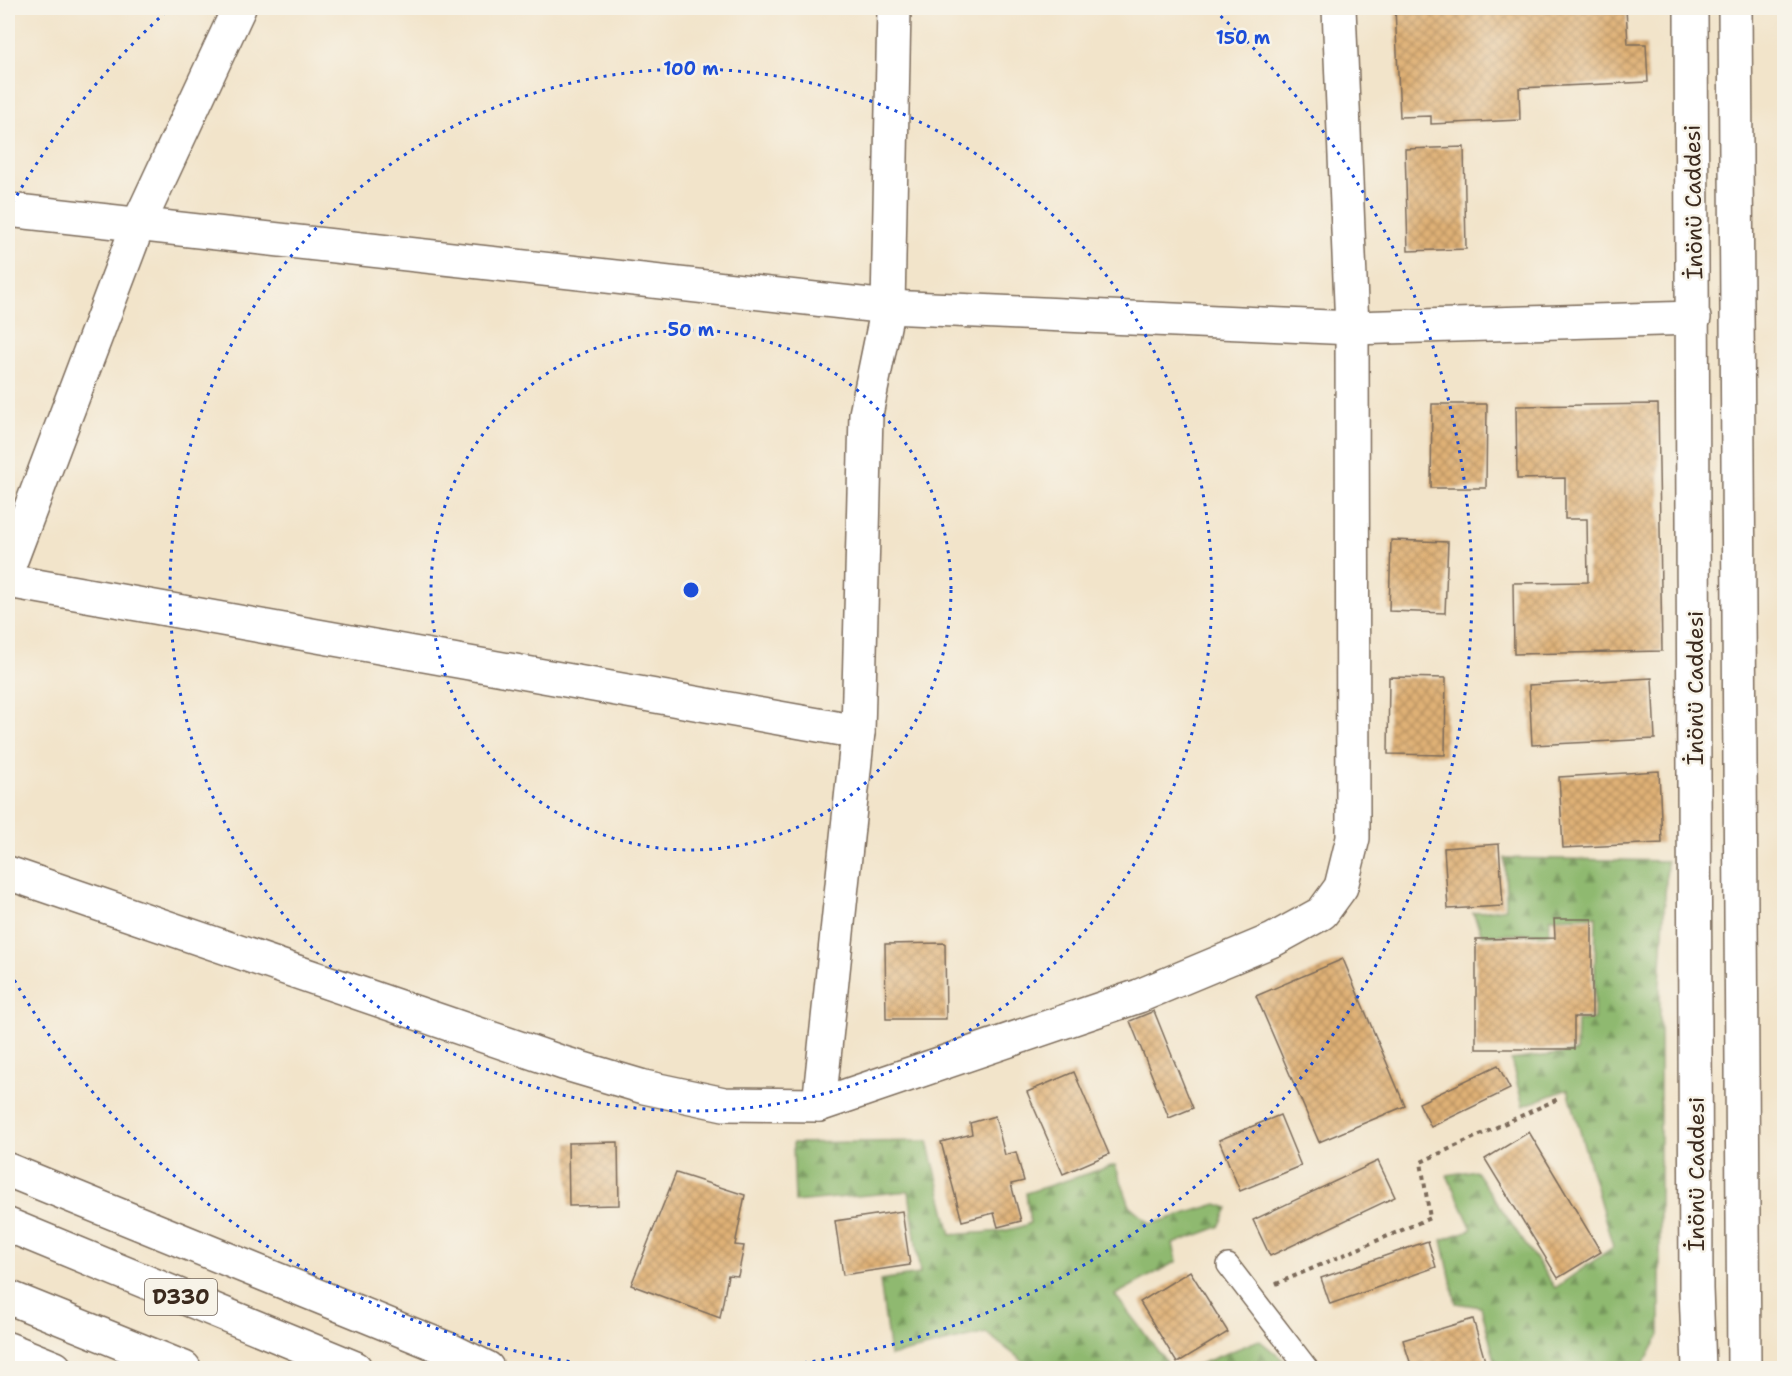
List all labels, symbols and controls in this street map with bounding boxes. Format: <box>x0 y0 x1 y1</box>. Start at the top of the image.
text: 150 m <box>1216 26 1271 50</box>
text: 100 m <box>663 57 719 81</box>
street label: İnönü Caddesi <box>1678 124 1709 280</box>
text: 50 m <box>668 318 715 342</box>
centre of rings <box>681 580 701 600</box>
street label: İnönü Caddesi <box>1681 611 1710 765</box>
street label: İnönü Caddesi <box>1682 1097 1711 1251</box>
road number: D330 <box>145 1279 217 1315</box>

